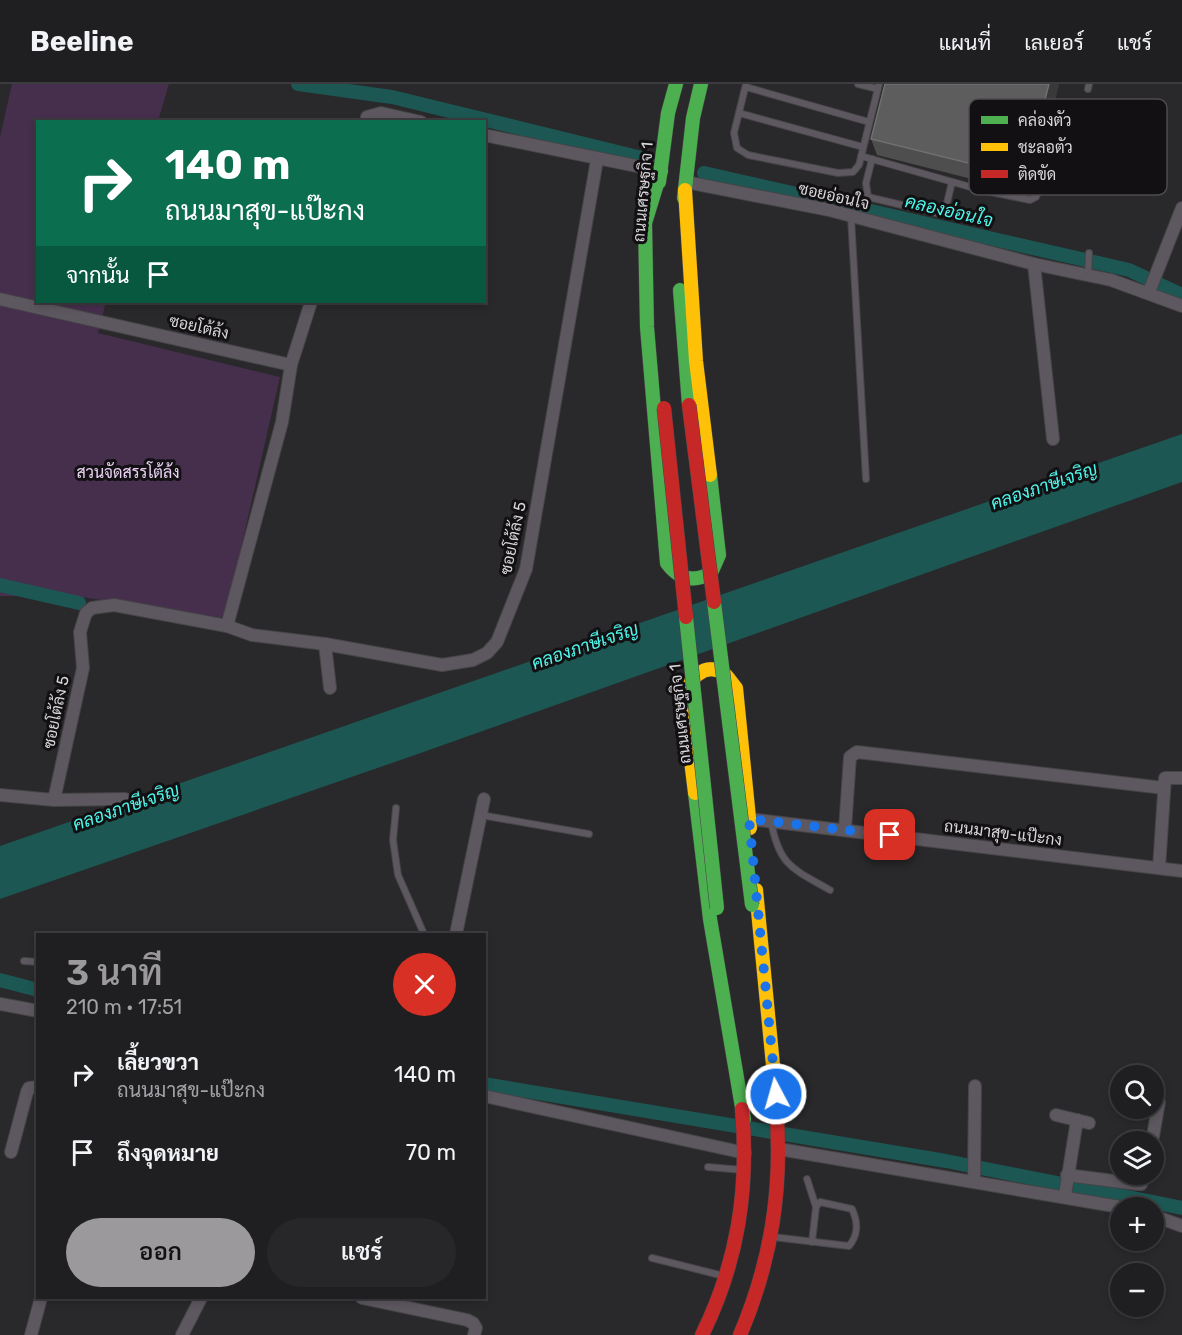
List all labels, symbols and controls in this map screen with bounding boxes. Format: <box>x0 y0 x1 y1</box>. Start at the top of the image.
text: Beeline <box>30 25 134 58</box>
text: แผนที่ <box>939 30 991 55</box>
text: เลเยอร์ <box>1024 30 1084 55</box>
text: แชร์ <box>1117 30 1152 55</box>
legend <box>969 99 1167 195</box>
text: คล่องตัว <box>1018 110 1072 130</box>
text: ชะลอตัว <box>1018 137 1073 157</box>
text: 140 m <box>165 140 291 190</box>
street label: ถนนเศรษฐกิจ 1 <box>629 141 658 243</box>
icon: right <box>66 144 144 222</box>
text: ติดขัด <box>1018 164 1056 184</box>
street label: ซอยอ่อนใจ <box>797 177 872 213</box>
water label: คลองอ่อนใจ <box>903 188 996 232</box>
text: ถนนมาสุข-แป๊ะกง <box>165 195 365 227</box>
icon: arrive <box>142 258 175 291</box>
text: จากนั้น <box>66 262 130 289</box>
street label: ซอยโต้ล้ง <box>167 309 231 343</box>
water label: คลองภาษีเจริญ <box>987 456 1100 515</box>
park label: สวนจัดสรรโต้ล้ง <box>76 461 180 482</box>
street label: ซอยโต้ล้ง 5 <box>494 499 530 576</box>
water label: คลองภาษีเจริญ <box>528 616 641 675</box>
street label: ถนนเศรษฐกิจ 1 <box>665 663 696 765</box>
street label: ซอยโต้ล้ง 5 <box>37 673 73 750</box>
water label: คลองภาษีเจริญ <box>69 777 182 836</box>
pin <box>864 809 915 860</box>
street label: ถนนมาสุข-แป๊ะกง <box>943 816 1063 852</box>
icon: arrive <box>873 818 906 851</box>
text: 3 นาที <box>66 951 163 994</box>
button: close <box>393 953 456 1016</box>
text: 210 m · 17:51 <box>66 995 182 1019</box>
text: เลี้ยวขวา <box>117 1049 199 1076</box>
icon: right <box>66 1058 99 1091</box>
text: 140 m <box>394 1061 456 1088</box>
position arrow <box>744 1062 808 1126</box>
map controls <box>1110 1065 1164 1317</box>
button: search <box>1110 1065 1164 1119</box>
text: ถนนมาสุข-แป๊ะกง <box>117 1078 265 1102</box>
button: layers <box>1110 1131 1164 1185</box>
icon: arrive <box>66 1136 99 1169</box>
text: 70 m <box>406 1139 456 1166</box>
text: ถึงจุดหมาย <box>117 1140 219 1167</box>
button: + <box>1110 1197 1164 1251</box>
button: ออก <box>66 1218 255 1287</box>
button: แชร์ <box>267 1218 456 1287</box>
button: − <box>1110 1263 1164 1317</box>

